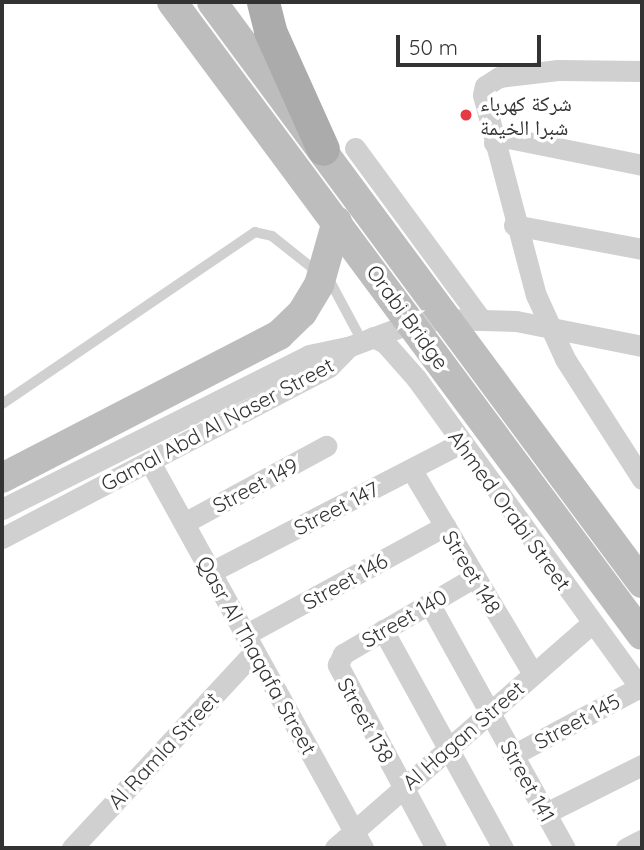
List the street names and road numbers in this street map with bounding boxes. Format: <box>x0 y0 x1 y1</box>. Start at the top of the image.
street label: Orabi Bridge <box>362 260 454 374</box>
street label: Gamal Abd Al Naser Street <box>96 352 338 496</box>
street label: Ahmed Orabi Street <box>443 425 577 595</box>
street label: Street 149 <box>208 452 302 518</box>
street label: Street 147 <box>289 476 383 540</box>
street label: Street 148 <box>437 526 507 618</box>
street label: Street 146 <box>298 547 392 615</box>
street label: Qasr Al Thaqafa Street <box>192 551 322 759</box>
street label: Street 140 <box>357 584 451 652</box>
street label: Street 138 <box>332 673 400 767</box>
street label: Al Hagan Street <box>397 675 529 795</box>
street label: Al Ramla Street <box>102 686 224 814</box>
street label: Street 145 <box>530 688 624 754</box>
street label: Street 141 <box>495 736 561 826</box>

